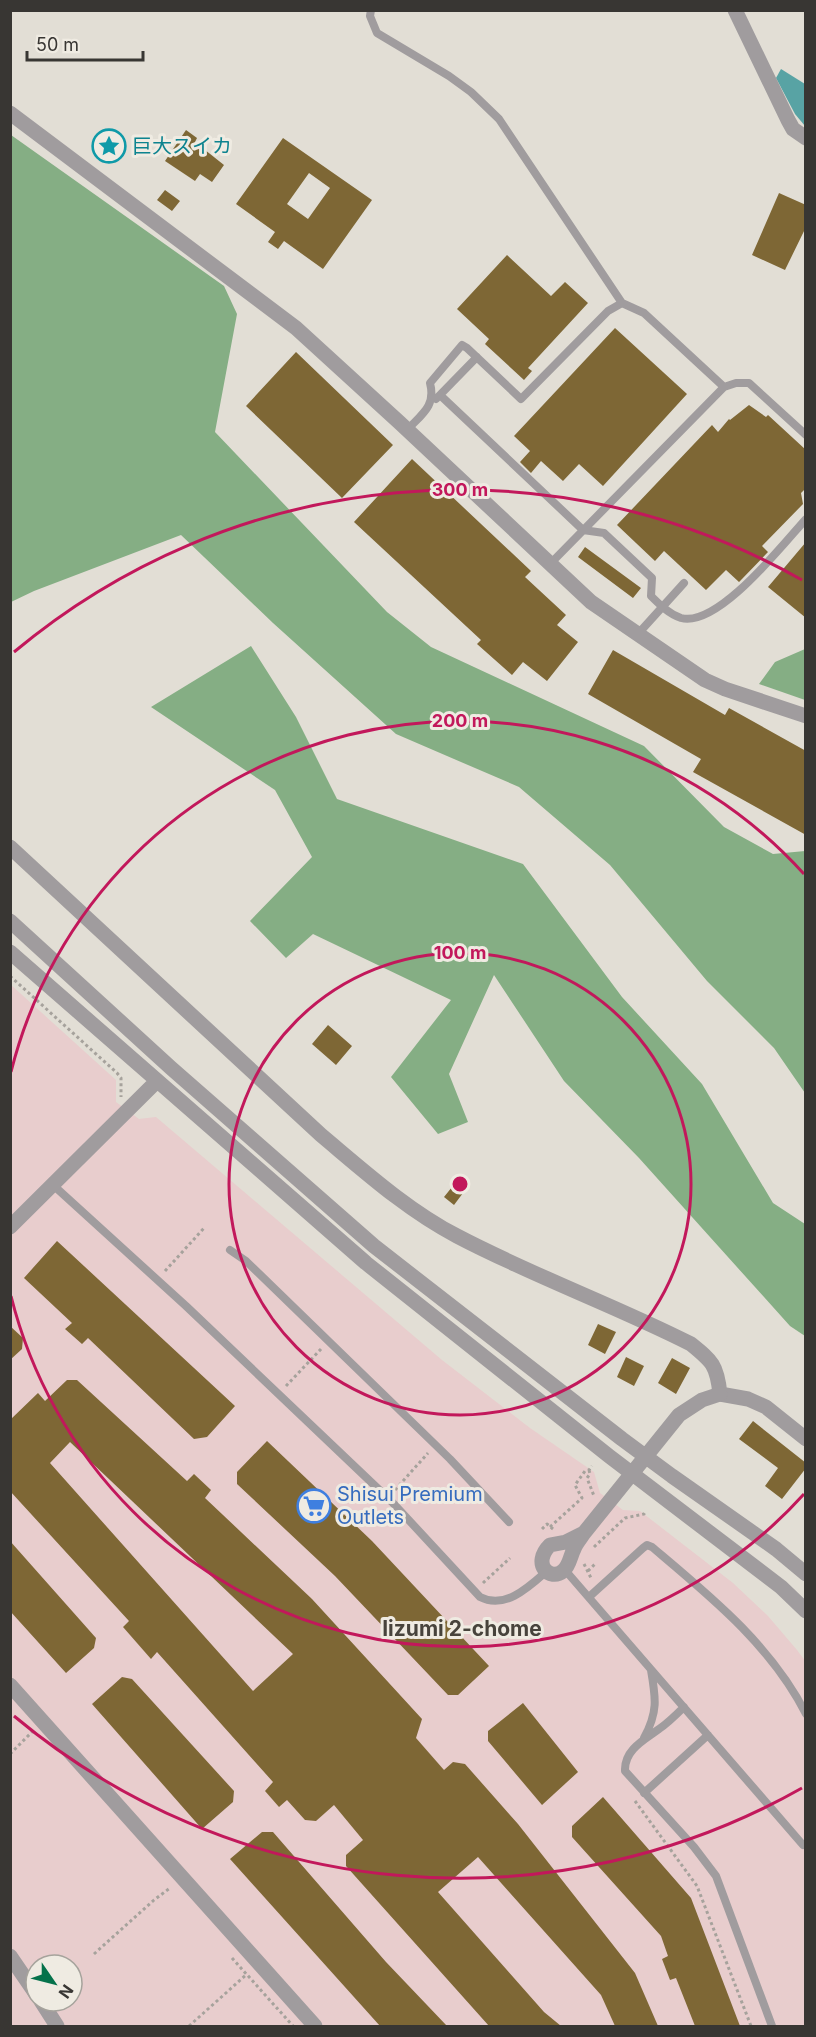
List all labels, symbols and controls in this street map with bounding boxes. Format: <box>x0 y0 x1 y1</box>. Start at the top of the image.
scale bar <box>27 24 142 62</box>
text: 50 m <box>36 34 79 55</box>
place icon: 巨大スイカ <box>91 128 127 164</box>
place label: 巨大スイカ <box>132 134 232 158</box>
text: 300 m <box>432 479 488 500</box>
text: 200 m <box>432 710 488 731</box>
text: 100 m <box>434 942 486 963</box>
centre of rings <box>450 1174 470 1194</box>
place label: Shisui Premium Outlets <box>337 1482 483 1529</box>
supermarket icon: Shisui Premium Outlets <box>296 1488 332 1524</box>
district label: Iizumi 2-chome <box>382 1616 542 1641</box>
north arrow <box>24 1953 84 2013</box>
text: N <box>55 1981 78 2002</box>

